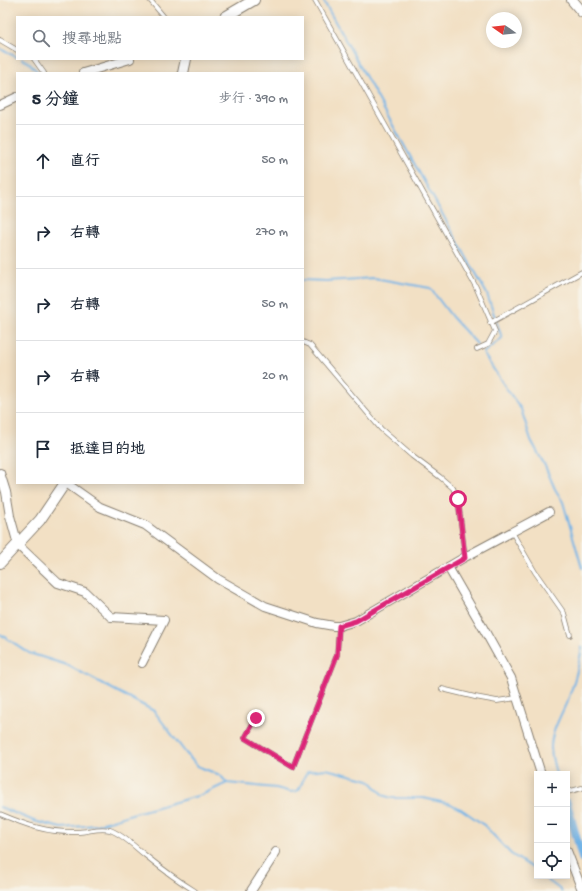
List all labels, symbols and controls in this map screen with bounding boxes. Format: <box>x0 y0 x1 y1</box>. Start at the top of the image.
north arrow <box>486 12 522 48</box>
search box <box>16 16 304 60</box>
icon: search <box>30 27 52 49</box>
text: 搜尋地點 <box>62 31 122 49</box>
text: 5 分鐘 <box>32 91 79 111</box>
text: 步行 · 390 m <box>219 92 288 107</box>
icon: ahead <box>32 150 54 172</box>
text: 直行 <box>70 153 100 171</box>
text: 50 m <box>261 153 288 168</box>
icon: right <box>32 222 54 244</box>
text: 右轉 <box>70 225 100 243</box>
text: 270 m <box>255 225 288 240</box>
icon: right <box>32 294 54 316</box>
text: 右轉 <box>70 297 100 315</box>
text: 50 m <box>261 297 288 312</box>
icon: right <box>32 366 54 388</box>
text: 右轉 <box>70 369 100 387</box>
text: 20 m <box>262 369 288 384</box>
icon: arrive <box>32 438 54 460</box>
text: 抵達目的地 <box>70 441 145 459</box>
route start <box>449 490 467 508</box>
route end <box>247 709 265 727</box>
map controls <box>534 771 570 879</box>
button: + <box>534 771 570 807</box>
button: − <box>534 807 570 843</box>
button: locate <box>534 843 570 879</box>

